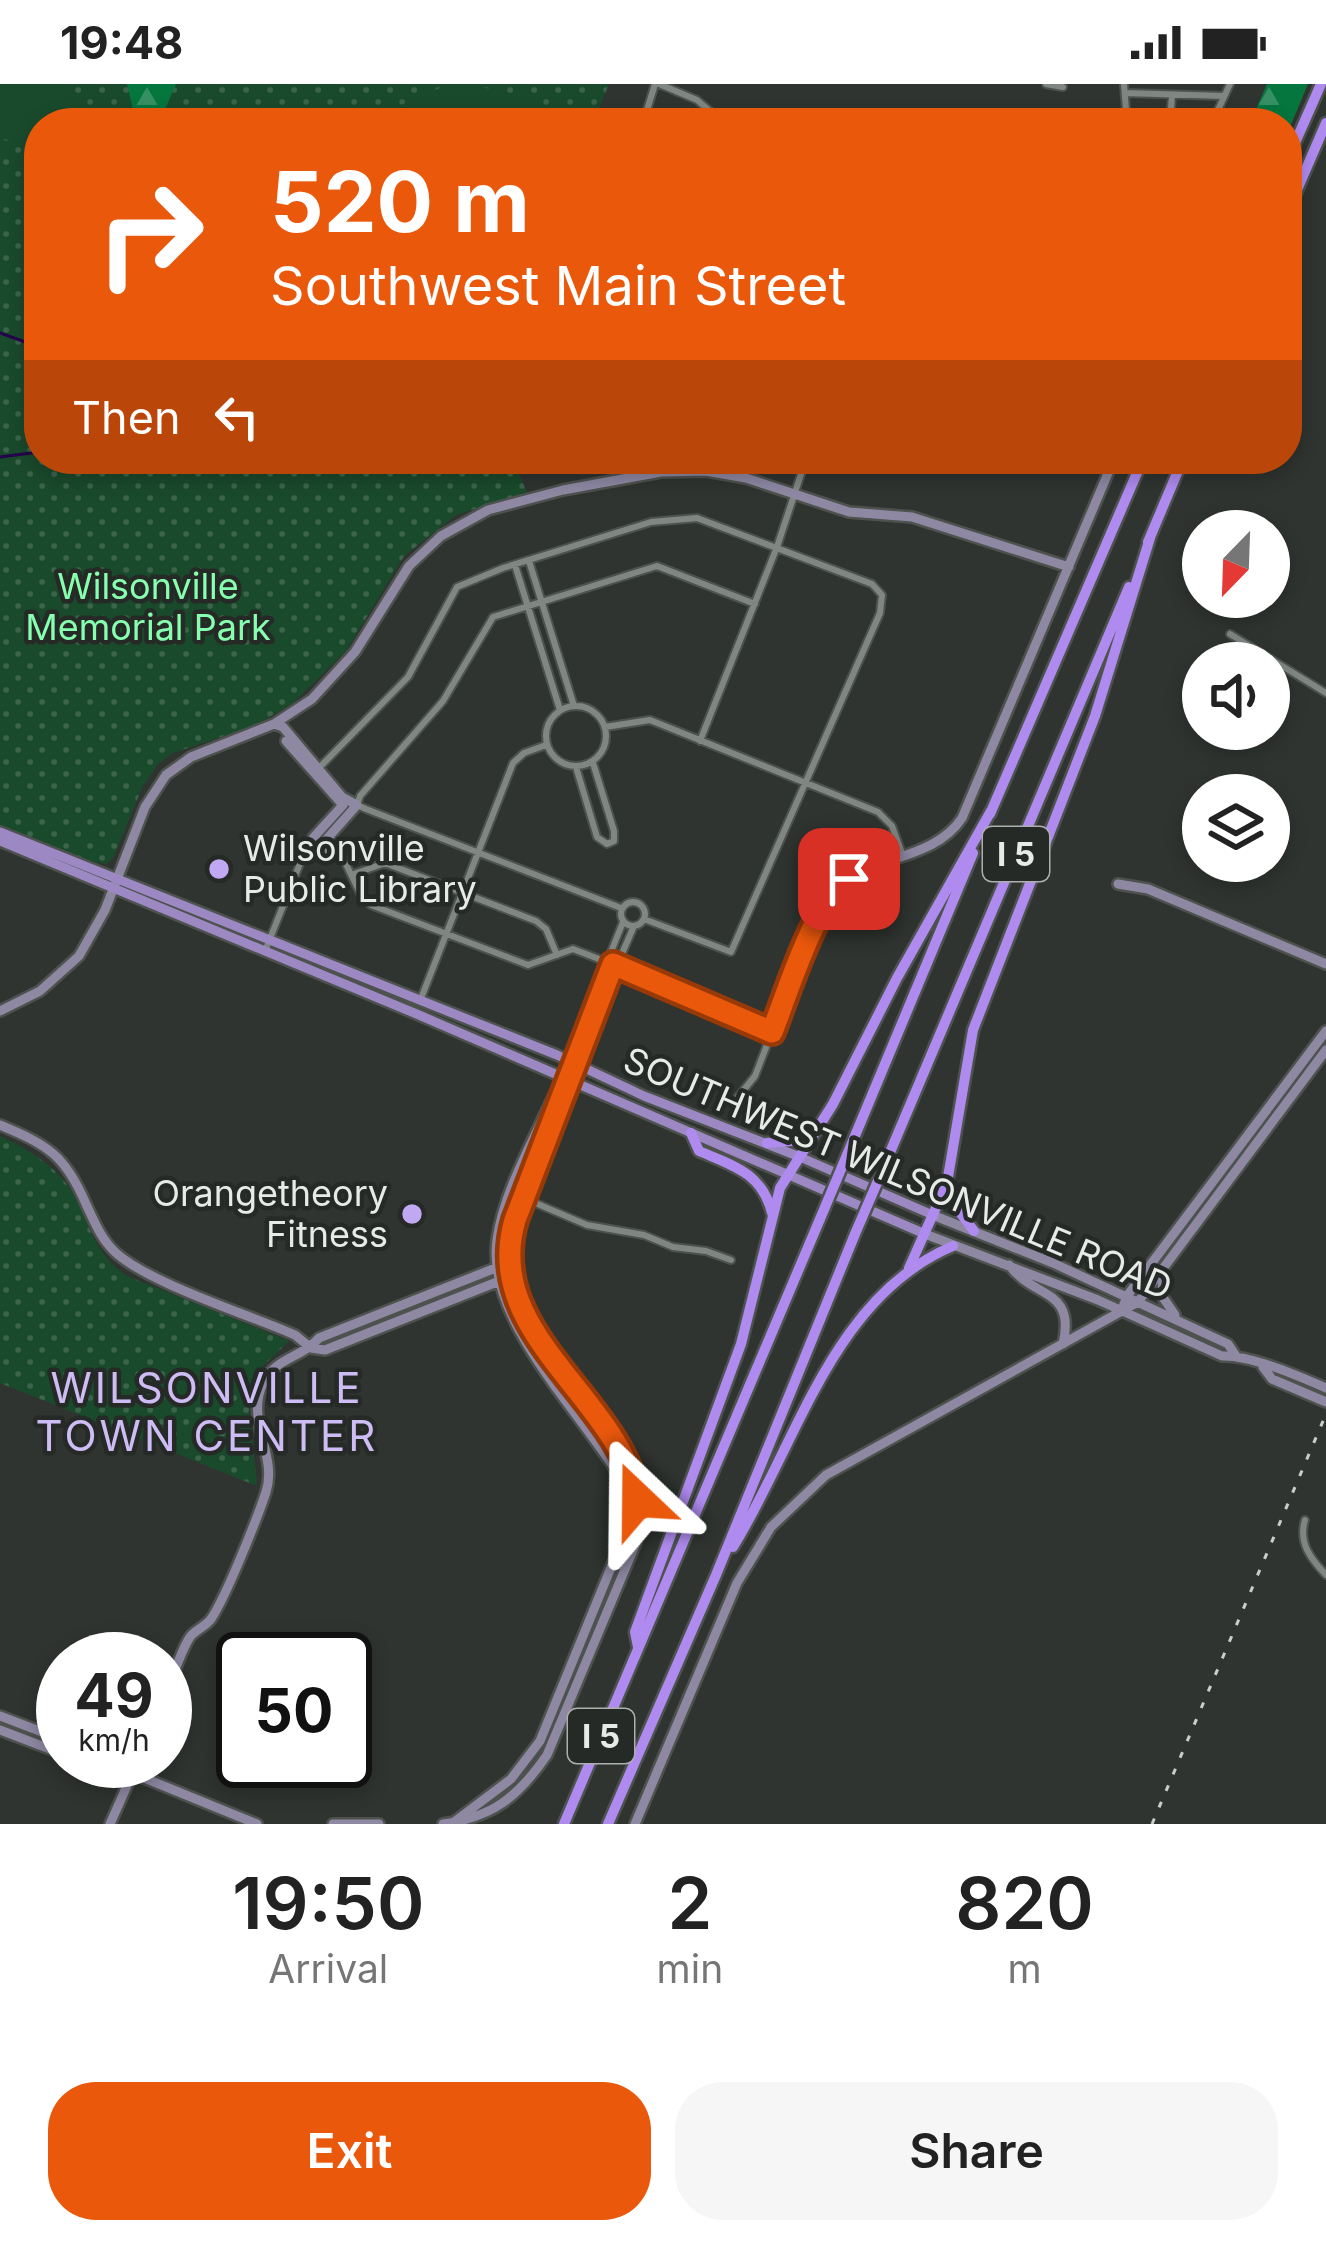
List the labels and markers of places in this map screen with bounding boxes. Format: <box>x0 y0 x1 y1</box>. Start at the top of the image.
place label: Wilsonville Public Library <box>243 826 477 911</box>
pin <box>798 828 900 930</box>
marker: Wilsonville Public Library <box>206 856 232 882</box>
place label: Orangetheory Fitness <box>152 1171 388 1256</box>
marker: Orangetheory Fitness <box>399 1201 425 1227</box>

